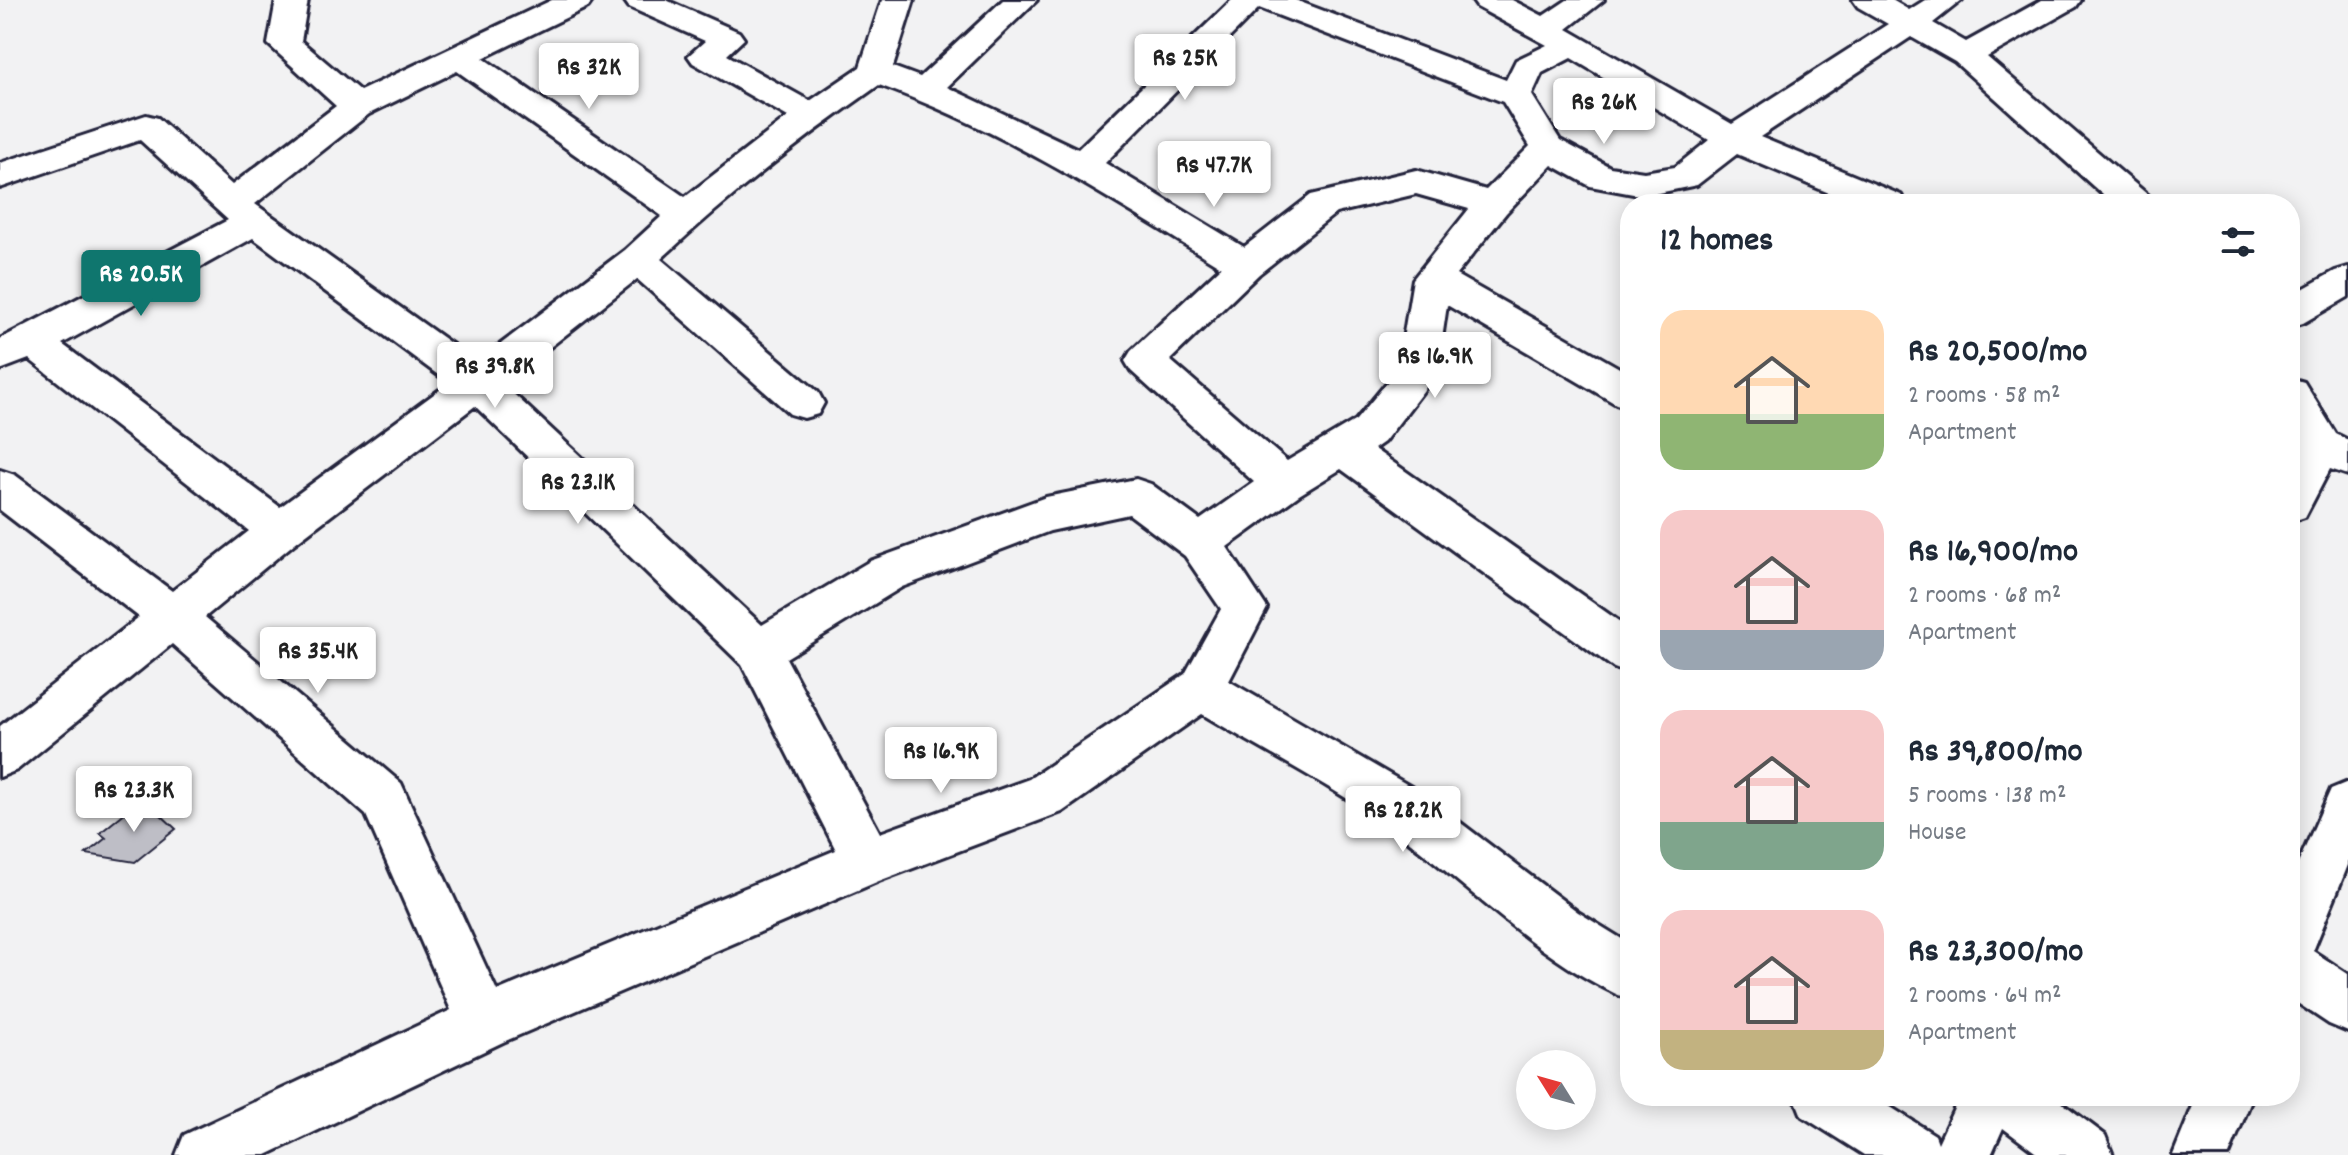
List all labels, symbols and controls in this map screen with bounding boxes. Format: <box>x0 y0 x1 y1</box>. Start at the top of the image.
pin: Rs 25K <box>1120 34 1250 102</box>
text: Rs 25K <box>1153 41 1217 78</box>
pin: Rs 32K <box>524 43 654 111</box>
text: Rs 32K <box>557 50 621 87</box>
pin: Rs 26K <box>1539 78 1669 146</box>
text: Rs 26K <box>1571 85 1637 122</box>
pin: Rs 47.7K <box>1131 141 1297 209</box>
text: Rs 47.7K <box>1176 148 1252 185</box>
text: 12 homes <box>1660 218 1773 267</box>
icon: filters <box>2216 220 2260 264</box>
pin: Rs 20.5K <box>58 250 224 318</box>
text: Rs 20.5K <box>99 257 183 294</box>
text: Rs 20,500/mo <box>1908 329 2088 378</box>
pin: Rs 16.9K <box>1352 332 1518 400</box>
text: Rs 16.9K <box>1397 339 1473 376</box>
pin: Rs 39.8K <box>412 342 578 410</box>
icon: home <box>1724 342 1820 438</box>
text: Rs 39.8K <box>455 349 535 386</box>
text: 2 rooms · 58 m² <box>1908 378 2061 415</box>
text: Apartment <box>1908 415 2017 452</box>
pin: Rs 23.1K <box>495 458 661 526</box>
text: Rs 23.1K <box>541 465 615 502</box>
text: Rs 16,900/mo <box>1908 529 2078 578</box>
icon: home <box>1724 542 1820 638</box>
text: 2 rooms · 68 m² <box>1908 578 2061 615</box>
text: Apartment <box>1908 615 2017 652</box>
pin: Rs 35.4K <box>235 627 401 695</box>
text: Rs 35.4K <box>278 634 358 671</box>
pin: Rs 16.9K <box>858 727 1024 795</box>
text: Rs 39,800/mo <box>1908 729 2083 778</box>
text: Rs 16.9K <box>903 734 979 771</box>
icon: home <box>1724 742 1820 838</box>
pin: Rs 23.3K <box>51 766 217 834</box>
text: Rs 23.3K <box>94 773 174 810</box>
text: 5 rooms · 138 m² <box>1908 778 2066 815</box>
pin: Rs 28.2K <box>1320 786 1486 854</box>
text: Rs 28.2K <box>1363 793 1443 830</box>
text: House <box>1908 815 1966 852</box>
text: Rs 23,300/mo <box>1908 929 2083 978</box>
icon: home <box>1724 942 1820 1038</box>
text: 2 rooms · 64 m² <box>1908 978 2062 1015</box>
text: Apartment <box>1908 1015 2017 1052</box>
north arrow <box>1516 1050 1596 1130</box>
map controls <box>1516 1050 1596 1130</box>

